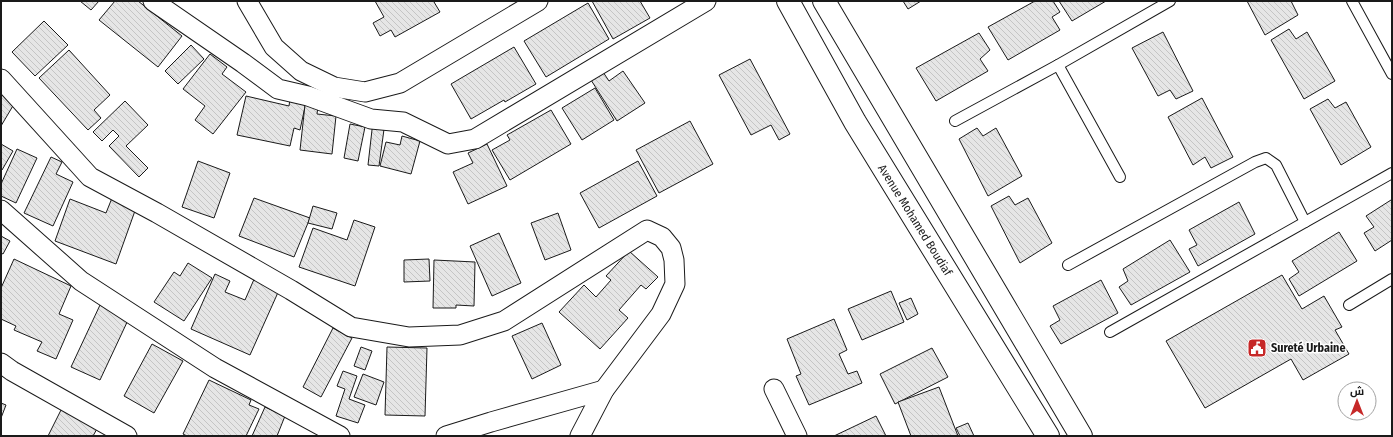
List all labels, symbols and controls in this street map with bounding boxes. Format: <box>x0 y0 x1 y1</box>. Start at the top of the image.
street label: Avenue Mohamed Boudiaf <box>875 162 956 279</box>
public building icon: Sureté Urbaine <box>1246 337 1268 359</box>
place label: Sureté Urbaine <box>1271 341 1346 355</box>
north arrow <box>1337 381 1377 421</box>
text: ش <box>1350 385 1364 398</box>

